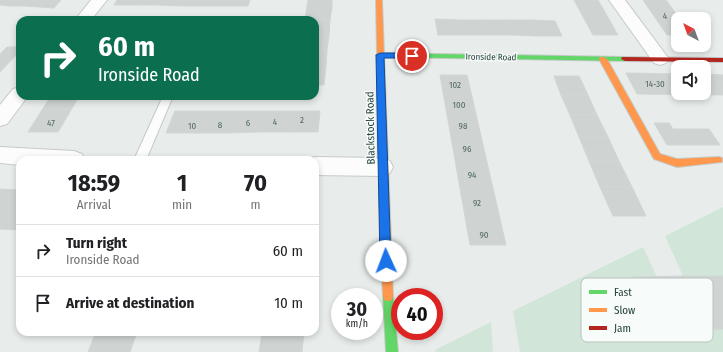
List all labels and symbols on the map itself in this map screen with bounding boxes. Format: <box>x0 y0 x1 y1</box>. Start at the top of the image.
house number: 4 <box>663 11 668 21</box>
north arrow <box>671 12 711 52</box>
pin <box>395 39 429 73</box>
street label: Ironside Road <box>465 52 517 62</box>
house number: 14-30 <box>645 79 665 89</box>
house number: 102 <box>449 80 461 90</box>
street label: Blackstock Road <box>363 91 378 165</box>
house number: 100 <box>453 100 466 110</box>
house number: 2 <box>300 115 304 125</box>
house number: 4 <box>273 117 278 127</box>
house number: 47 <box>47 118 55 128</box>
house number: 6 <box>246 118 251 128</box>
house number: 8 <box>218 120 223 130</box>
house number: 10 <box>188 121 196 131</box>
house number: 98 <box>459 121 468 131</box>
house number: 96 <box>463 144 472 154</box>
house number: 94 <box>468 170 477 180</box>
house number: 92 <box>473 198 481 208</box>
house number: 90 <box>479 230 489 240</box>
position arrow <box>365 240 407 282</box>
legend <box>581 278 713 342</box>
text: Fast <box>614 286 632 299</box>
speed limit sign: 40 <box>391 288 443 340</box>
text: Slow <box>614 304 635 317</box>
text: Jam <box>614 322 631 335</box>

